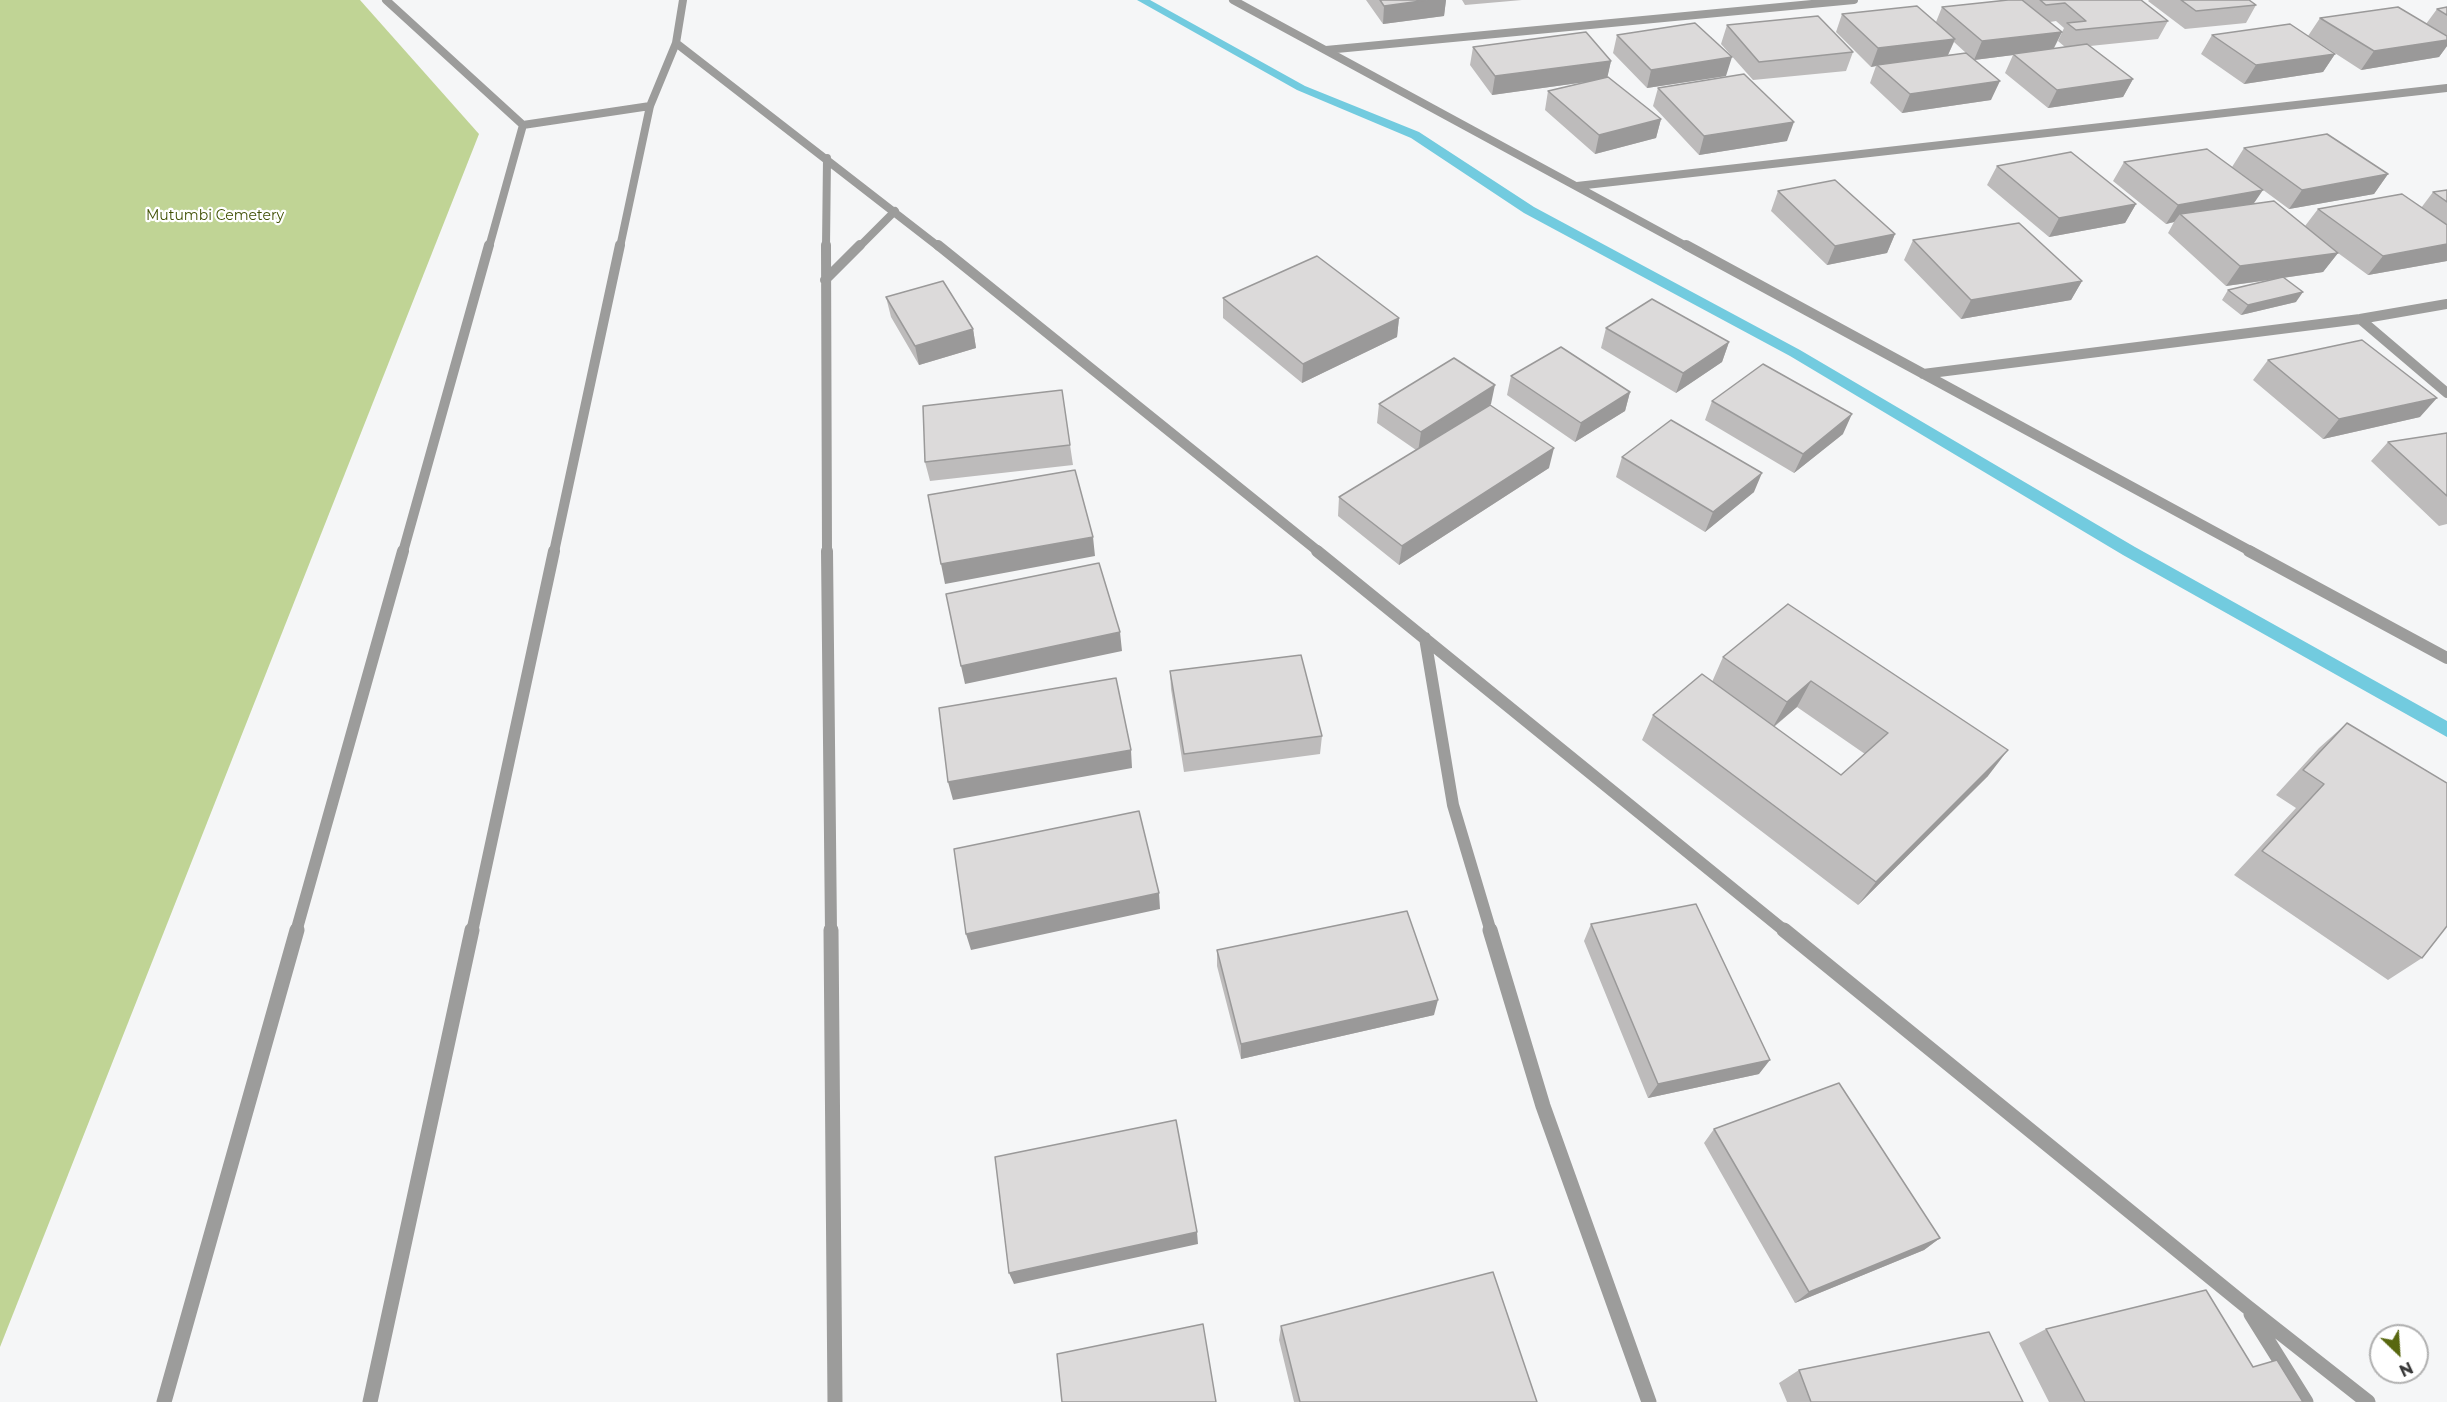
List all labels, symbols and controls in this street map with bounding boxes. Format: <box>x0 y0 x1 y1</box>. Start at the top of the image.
park label: Mutumbi Cemetery <box>146 208 284 224</box>
north arrow <box>2369 1324 2429 1384</box>
text: N <box>2396 1358 2416 1380</box>

